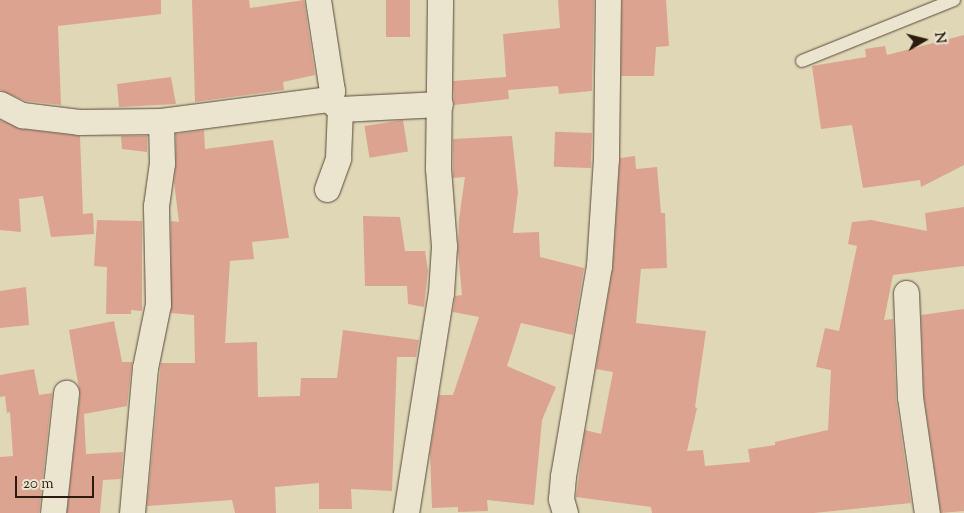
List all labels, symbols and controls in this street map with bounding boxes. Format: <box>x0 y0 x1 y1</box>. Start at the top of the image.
north arrow <box>899 15 949 65</box>
text: N <box>928 31 950 45</box>
scale bar <box>18 466 96 498</box>
text: 20 m <box>23 474 54 495</box>

